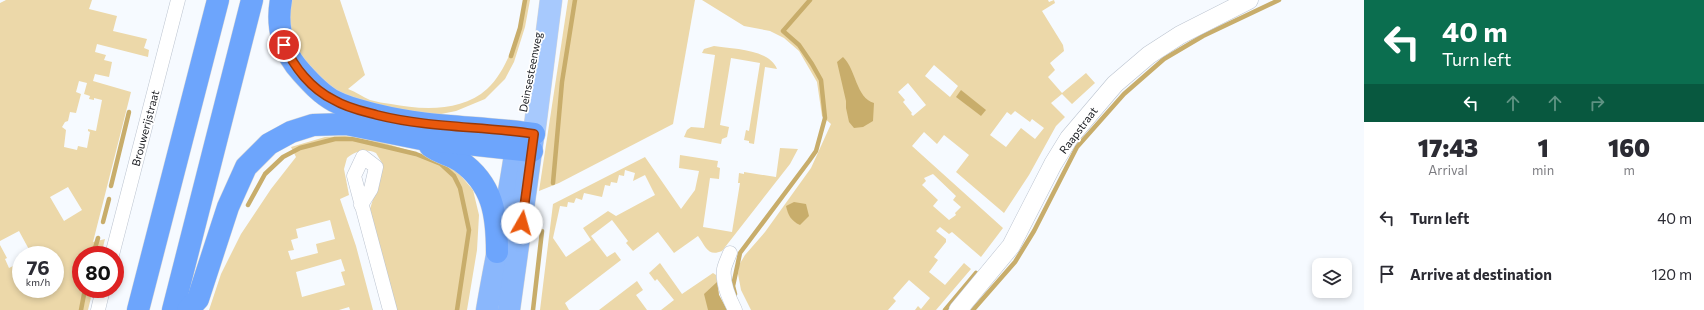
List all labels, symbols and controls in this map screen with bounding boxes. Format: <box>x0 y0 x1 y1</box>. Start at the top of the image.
text: 40 m <box>1442 14 1508 48</box>
icon: left <box>1376 16 1428 68</box>
pin <box>267 28 301 62</box>
street label: Deinsesteenweg <box>516 31 544 113</box>
icon: arrive <box>273 34 295 56</box>
text: Turn left <box>1442 48 1511 70</box>
street label: Brouwerijstraat <box>129 88 162 167</box>
icon: left <box>1460 92 1482 114</box>
icon: ahead <box>1502 92 1524 114</box>
icon: ahead <box>1544 92 1566 114</box>
icon: right <box>1586 92 1608 114</box>
street label: Raapstraat <box>1056 104 1100 156</box>
text: 17:43 <box>1418 133 1478 162</box>
text: 1 <box>1538 133 1549 162</box>
text: 160 <box>1608 133 1650 162</box>
text: Arrival <box>1428 162 1468 178</box>
text: min <box>1532 162 1554 178</box>
text: m <box>1623 162 1635 178</box>
position arrow <box>501 202 543 244</box>
icon: left <box>1376 207 1398 229</box>
text: Turn left <box>1410 209 1469 227</box>
text: 40 m <box>1657 209 1692 227</box>
speed limit sign: 80 <box>72 246 124 298</box>
text: 76 <box>26 255 50 279</box>
map controls <box>1312 258 1352 298</box>
button: layers <box>1312 258 1352 298</box>
icon: arrive <box>1376 263 1398 285</box>
text: Arrive at destination <box>1410 265 1552 283</box>
text: 120 m <box>1652 265 1692 283</box>
text: km/h <box>26 276 50 288</box>

